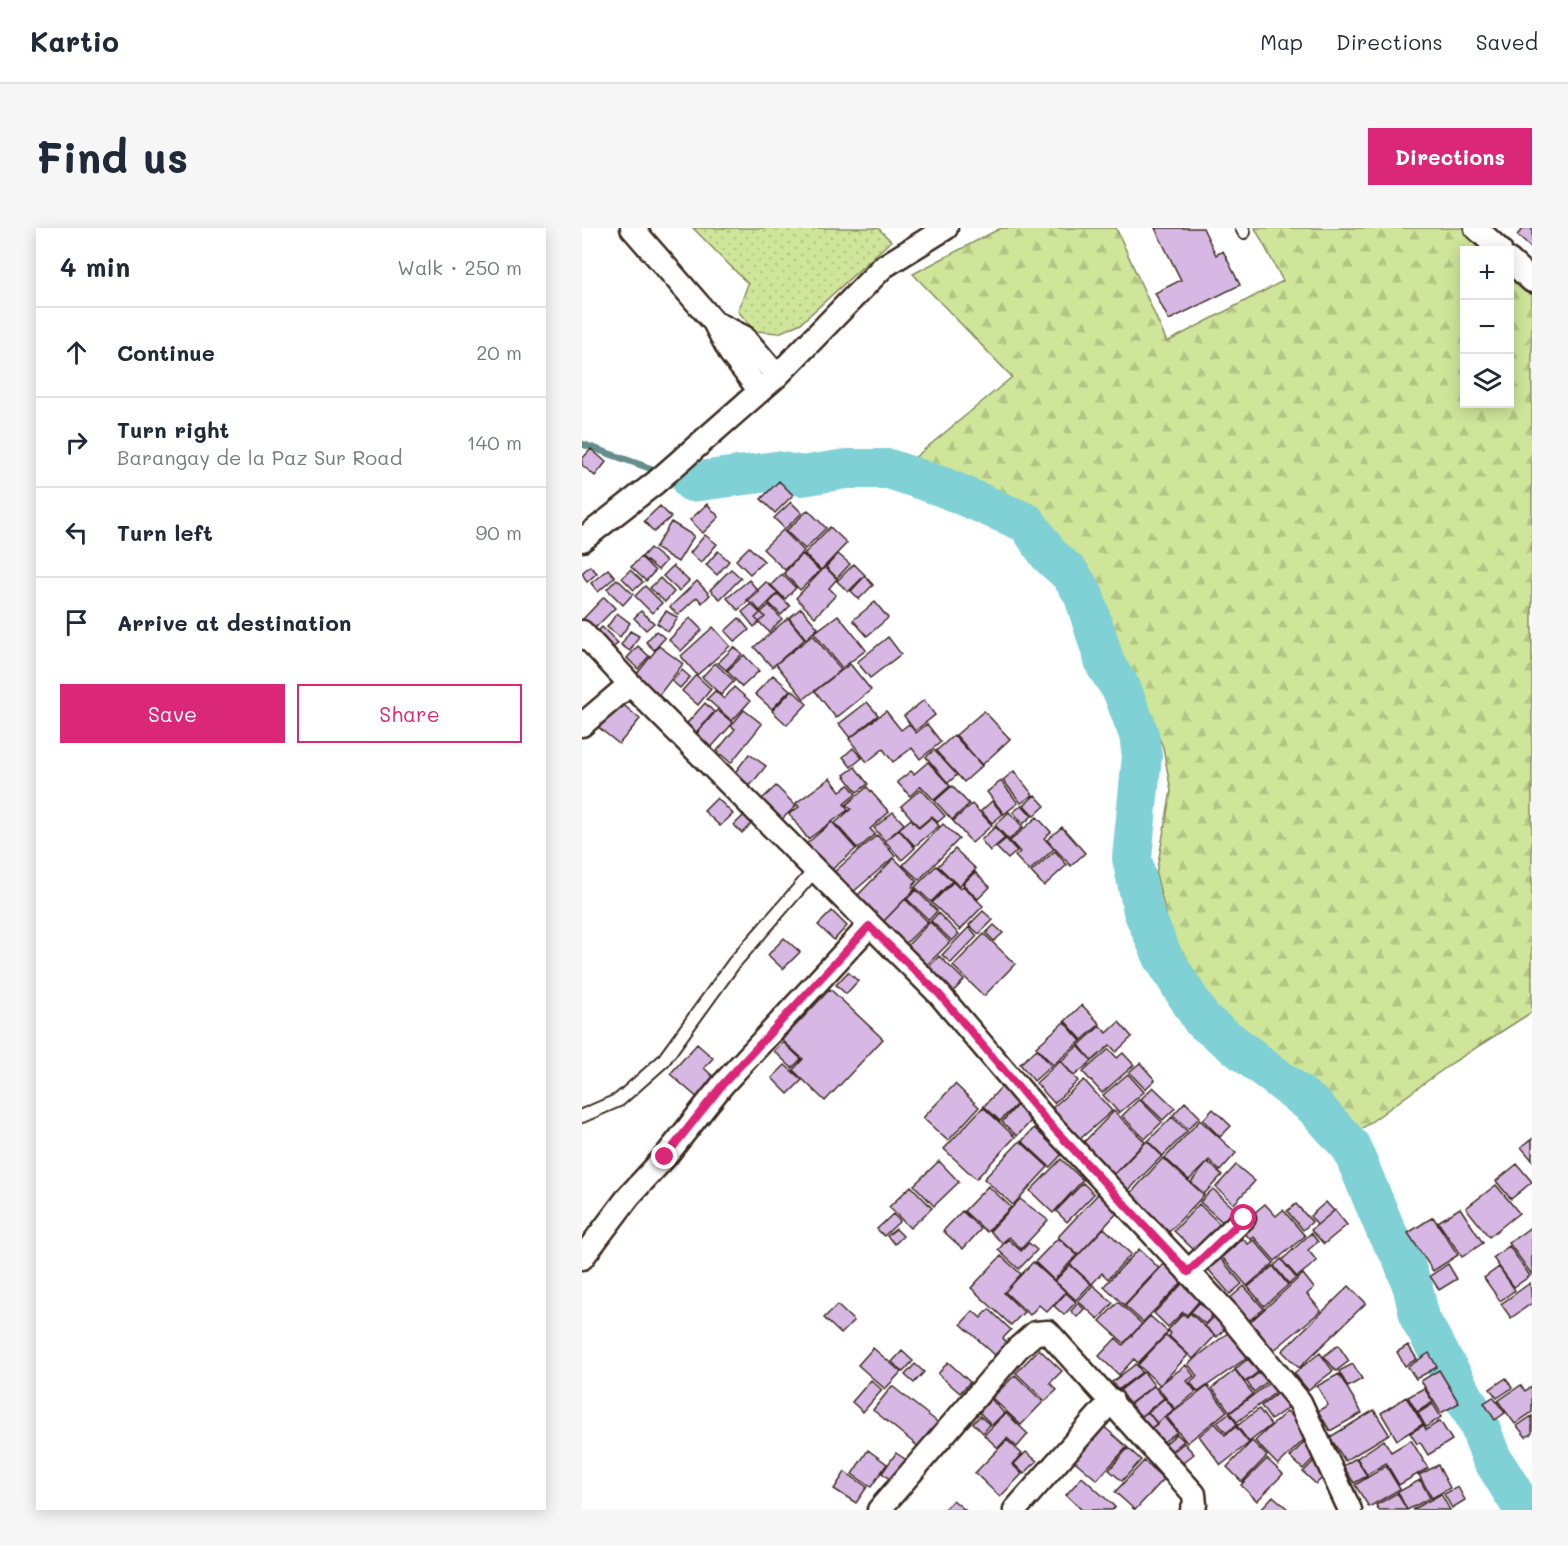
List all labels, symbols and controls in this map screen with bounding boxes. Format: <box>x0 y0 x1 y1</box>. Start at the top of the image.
text: Kartio <box>30 23 119 59</box>
text: Map <box>1260 28 1303 55</box>
text: Directions <box>1336 28 1443 55</box>
text: Saved <box>1476 28 1538 55</box>
button: Directions <box>1368 128 1532 185</box>
text: Find us <box>36 129 188 184</box>
map controls <box>1460 246 1514 408</box>
button: + <box>1460 246 1514 300</box>
text: 4 min <box>60 250 130 284</box>
text: Walk · 250 m <box>397 254 522 280</box>
button: − <box>1460 300 1514 354</box>
icon: ahead <box>60 336 93 369</box>
text: Continue <box>117 338 215 367</box>
text: 20 m <box>476 339 522 365</box>
button: layers <box>1460 354 1514 408</box>
text: Turn right <box>117 415 229 444</box>
icon: right <box>60 426 93 459</box>
text: 140 m <box>467 429 522 455</box>
text: Barangay de la Paz Sur Road <box>117 444 402 470</box>
icon: left <box>60 516 93 549</box>
text: Turn left <box>117 518 213 547</box>
text: 90 m <box>476 519 522 545</box>
icon: arrive <box>60 606 93 639</box>
text: Arrive at destination <box>117 608 352 637</box>
button: Save <box>60 684 285 743</box>
button: Share <box>297 684 522 743</box>
route end <box>651 1143 677 1169</box>
route start <box>1230 1204 1256 1230</box>

